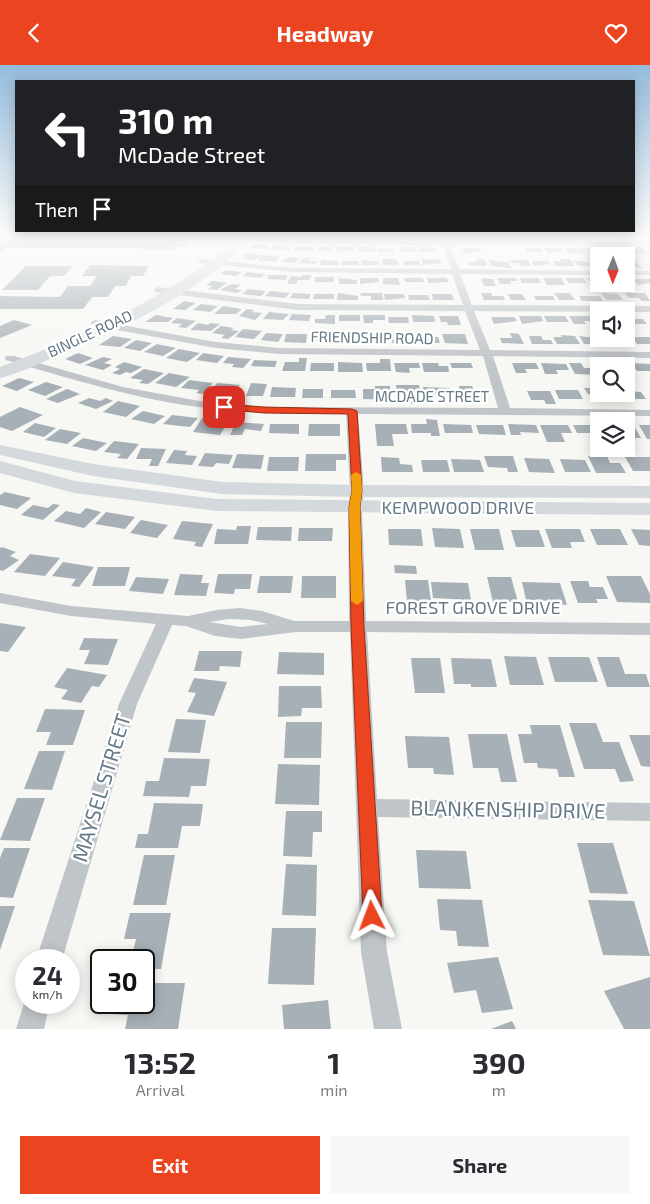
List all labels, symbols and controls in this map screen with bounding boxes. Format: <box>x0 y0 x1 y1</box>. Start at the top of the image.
icon: back <box>20 19 48 47</box>
icon: heart <box>602 19 630 47</box>
text: Headway <box>277 20 373 46</box>
text: 310 m <box>118 99 213 141</box>
icon: left <box>35 100 100 165</box>
text: McDade Street <box>118 141 265 167</box>
icon: arrive <box>88 195 116 223</box>
text: Then <box>35 198 78 221</box>
north arrow <box>590 247 635 293</box>
map controls <box>590 247 635 457</box>
button: sound <box>590 302 635 347</box>
street label: BINGLE ROAD <box>44 306 135 361</box>
street label: FRIENDSHIP ROAD <box>310 327 434 347</box>
button: search <box>590 357 635 402</box>
pin <box>203 386 245 428</box>
street label: MCDADE STREET <box>375 387 490 405</box>
icon: arrive <box>210 393 238 421</box>
button: layers <box>590 412 635 457</box>
street label: KEMPWOOD DRIVE <box>382 496 534 518</box>
street label: FOREST GROVE DRIVE <box>385 596 561 618</box>
street label: MAYSEL STREET <box>66 711 135 865</box>
street label: BLANKENSHIP DRIVE <box>410 794 606 823</box>
position arrow <box>345 889 397 941</box>
speed limit sign: 30 <box>90 949 155 1014</box>
text: 24 <box>32 960 63 990</box>
text: km/h <box>33 987 62 1001</box>
text: 13:52 <box>124 1044 196 1080</box>
text: 1 <box>328 1044 340 1080</box>
text: 390 <box>472 1044 526 1080</box>
text: Arrival <box>136 1080 185 1099</box>
text: min <box>320 1080 348 1099</box>
text: m <box>492 1080 506 1099</box>
button: Exit <box>20 1136 320 1194</box>
button: Share <box>330 1136 630 1194</box>

